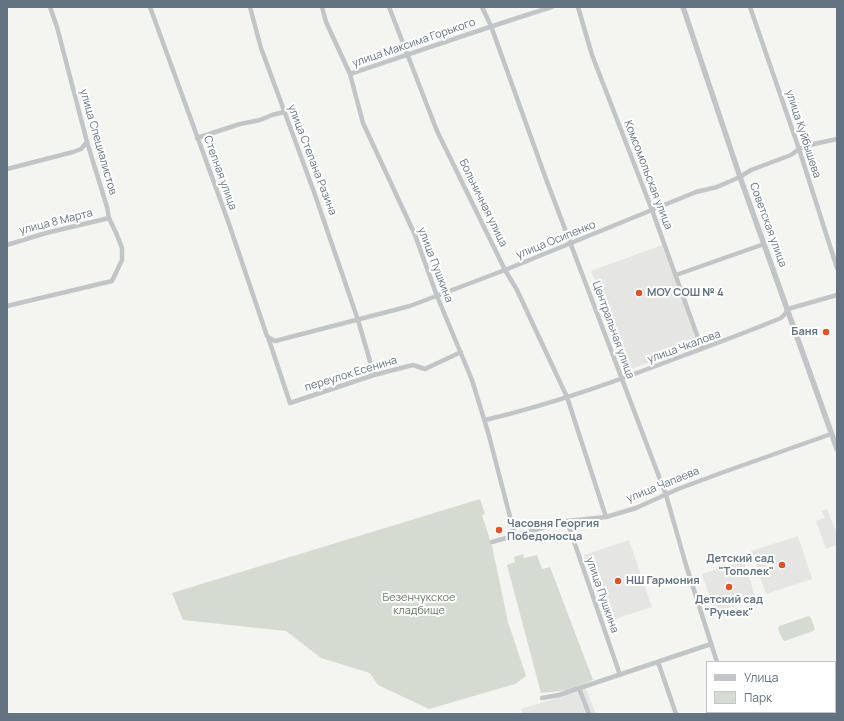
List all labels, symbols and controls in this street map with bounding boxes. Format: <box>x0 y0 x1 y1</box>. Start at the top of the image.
street label: улица Максима Горького <box>351 16 477 70</box>
street label: улица Специалистов <box>77 88 119 196</box>
street label: улица Куйбышева <box>783 88 823 180</box>
street label: улица Степана Разина <box>285 103 339 217</box>
street label: Комсомольская улица <box>621 119 675 231</box>
street label: Степная улица <box>200 134 240 212</box>
street label: Больничная улица <box>456 157 510 249</box>
street label: Советская улица <box>747 181 789 269</box>
street label: улица 8 Марта <box>18 207 94 237</box>
street label: улица Осипенко <box>514 218 598 262</box>
street label: улица Пушкина <box>415 226 455 304</box>
street label: Центральная улица <box>589 279 637 381</box>
place label: МОУ СОШ № 4 <box>647 286 724 300</box>
marker: МОУ СОШ № 4 <box>634 288 644 298</box>
place label: Баня <box>791 325 818 339</box>
marker: Баня <box>821 327 831 337</box>
street label: улица Чкалова <box>646 328 722 366</box>
street label: переулок Есенина <box>303 354 399 394</box>
street label: улица Чапаева <box>625 464 701 506</box>
place label: Часовня Георгия Победоносца <box>507 517 599 543</box>
marker: Часовня Георгия Победоносца <box>494 525 504 535</box>
place label: Детский сад "Тополек" <box>706 552 774 578</box>
street label: улица Пушкина <box>583 555 621 635</box>
marker: Детский сад "Тополек" <box>777 560 787 570</box>
place label: НШ Гармония <box>626 574 700 588</box>
marker: НШ Гармония <box>613 576 623 586</box>
marker: Детский сад "Ручеек" <box>724 582 734 592</box>
park label: Безенчукское кладбище <box>383 591 455 617</box>
place label: Детский сад "Ручеек" <box>695 593 763 619</box>
legend <box>706 661 836 713</box>
text: Улица <box>744 669 778 686</box>
text: Парк <box>744 689 772 706</box>

